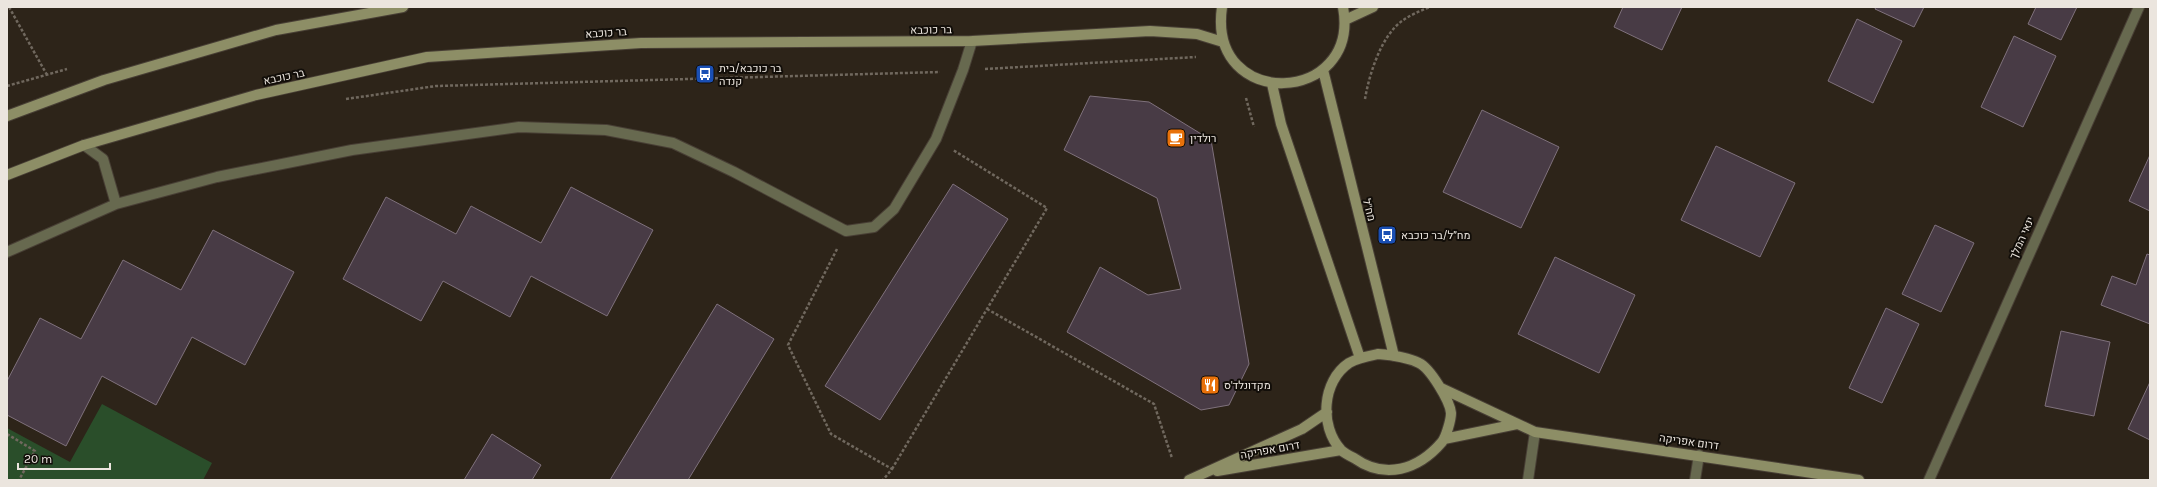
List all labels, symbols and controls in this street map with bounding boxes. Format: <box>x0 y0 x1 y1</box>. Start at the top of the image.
street label: בר כוכבא <box>910 23 952 37</box>
street label: בר כוכבא <box>585 25 627 41</box>
place label: בר כוכבא/בית קנדה <box>719 62 782 88</box>
bus stop icon: בר כוכבא/בית קנדה <box>694 63 716 85</box>
street label: בר כוכבא <box>262 66 306 88</box>
cafe icon: רולדין <box>1165 127 1187 149</box>
place label: רולדין <box>1190 132 1217 145</box>
street label: מח"ל <box>1360 197 1378 223</box>
street label: ינאי המלך <box>2007 215 2037 261</box>
bus stop icon: מח״ל/בר כוכבא <box>1376 224 1398 246</box>
place label: מח״ל/בר כוכבא <box>1401 229 1470 242</box>
restaurant icon: מקדונלד'ס <box>1199 374 1221 396</box>
place label: מקדונלד'ס <box>1224 379 1271 392</box>
street label: דרום אפריקה <box>1658 431 1720 453</box>
street label: דרום אפריקה <box>1239 438 1301 462</box>
scale bar <box>18 445 110 471</box>
text: 20 m <box>24 452 52 466</box>

